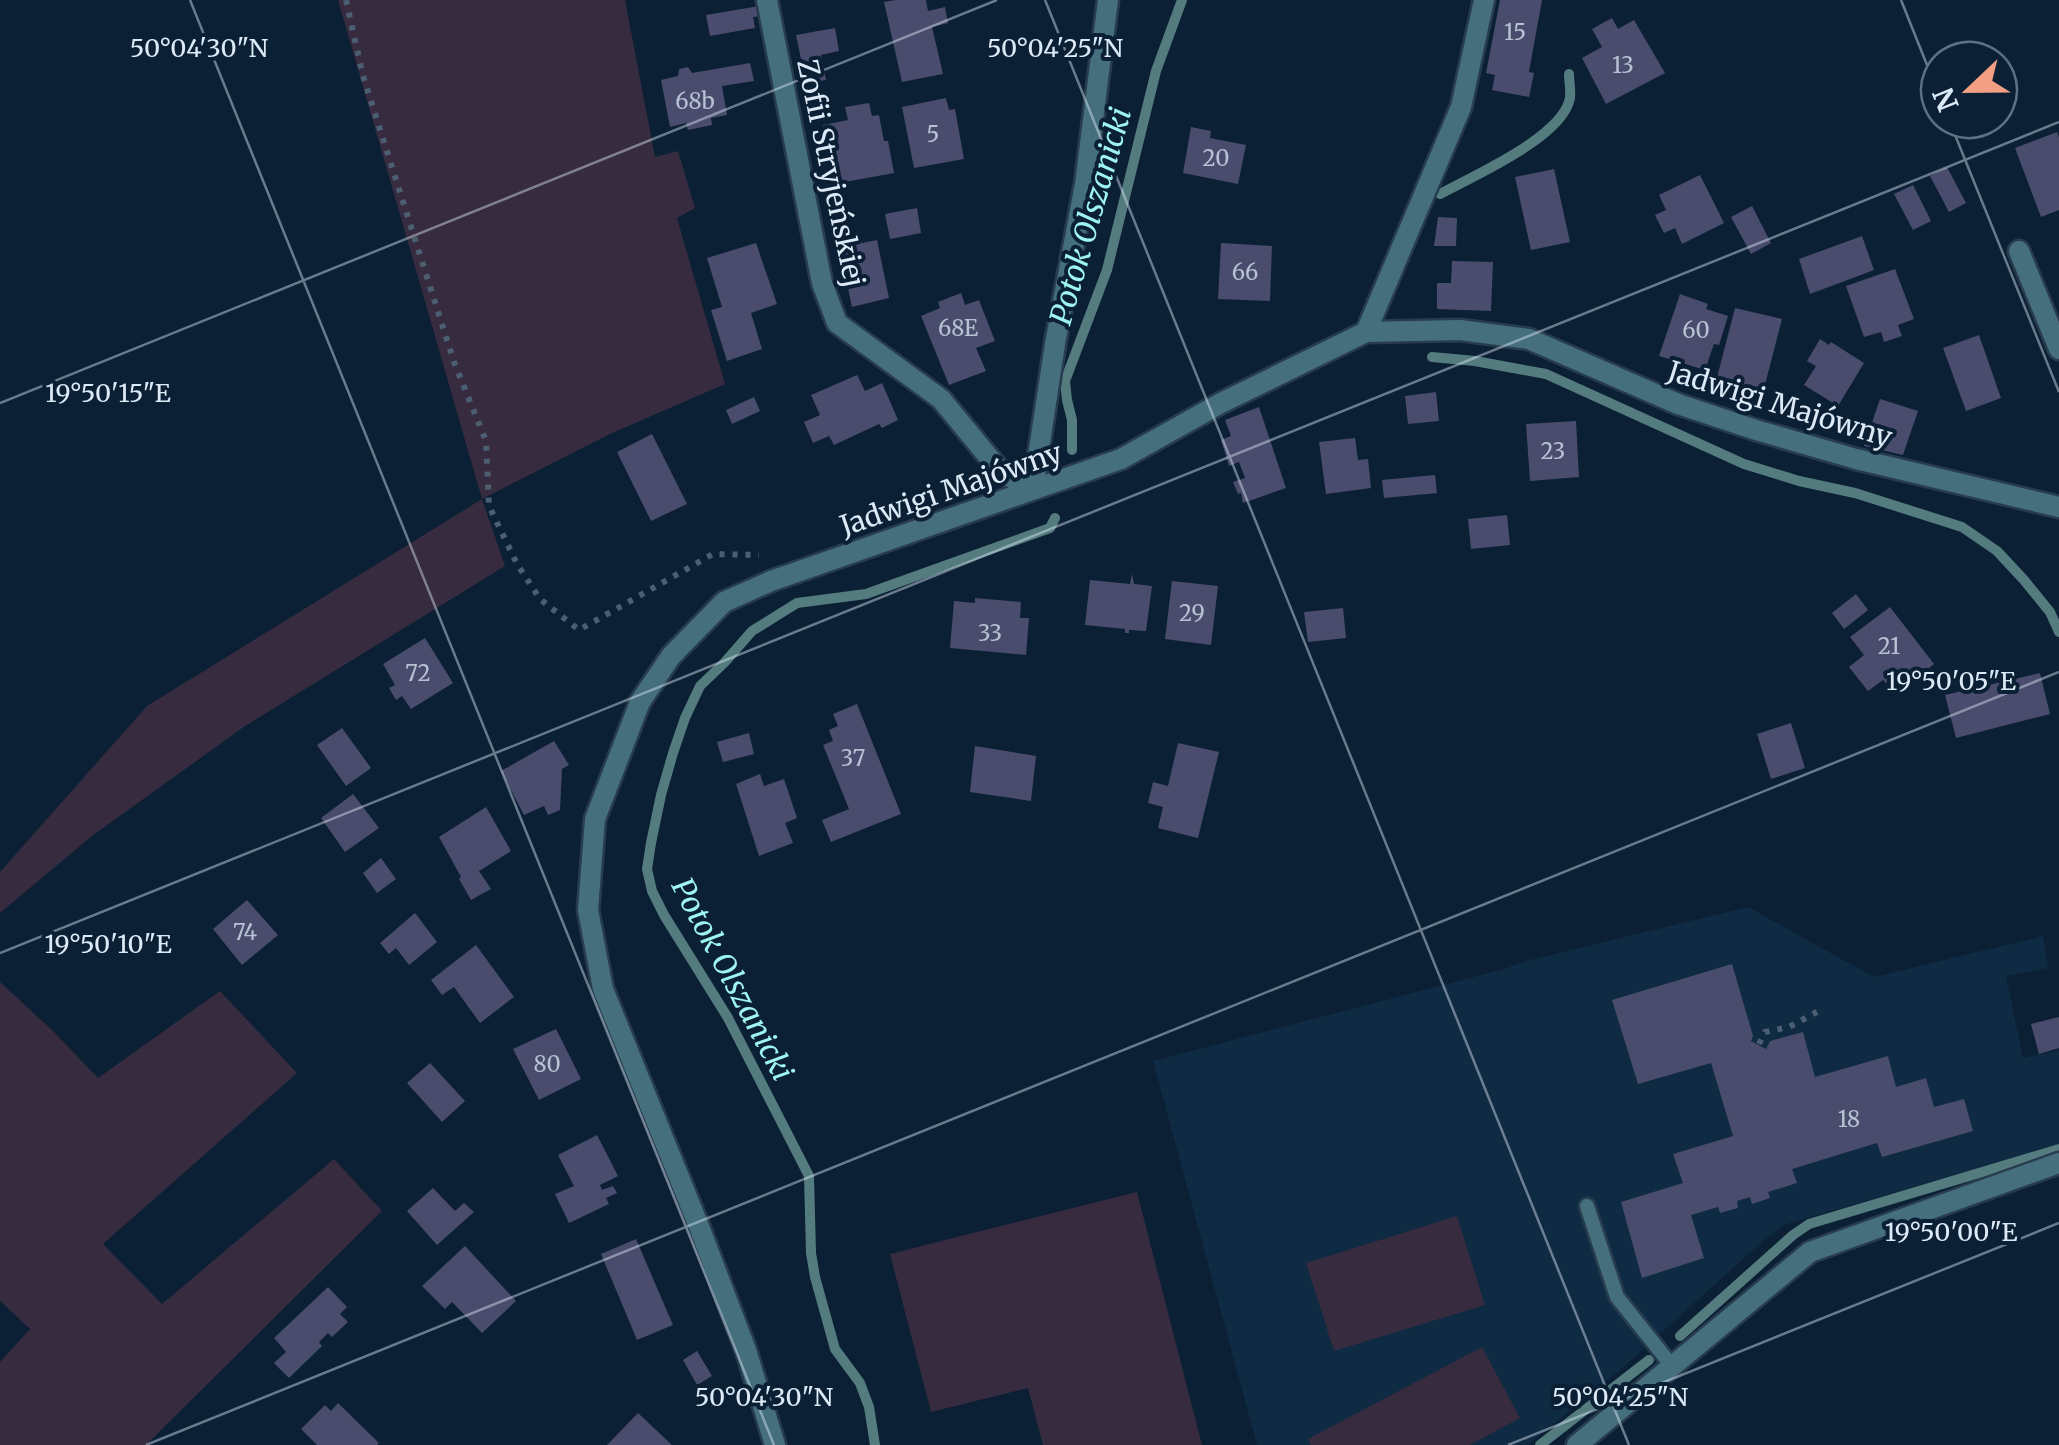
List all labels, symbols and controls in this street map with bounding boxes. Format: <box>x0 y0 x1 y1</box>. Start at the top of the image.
house number: 15 <box>1504 18 1526 46</box>
text: 50°04'30"N <box>130 32 268 64</box>
text: 50°04'25"N <box>987 32 1123 64</box>
north arrow <box>1919 40 2019 140</box>
house number: 13 <box>1612 51 1634 79</box>
street label: Zofii Stryjeńskiej <box>789 56 873 290</box>
text: N <box>1925 82 1967 116</box>
house number: 68b <box>675 87 715 115</box>
water label: Potok Olszanicki <box>1041 103 1139 329</box>
house number: 5 <box>927 120 939 148</box>
house number: 20 <box>1203 144 1229 172</box>
house number: 66 <box>1232 258 1258 286</box>
house number: 68E <box>938 314 978 342</box>
house number: 60 <box>1682 316 1710 344</box>
street label: Jadwigi Majówny <box>1663 352 1897 455</box>
text: 19°50'15"E <box>45 377 171 409</box>
street label: Jadwigi Majówny <box>834 434 1067 544</box>
house number: 23 <box>1541 437 1565 465</box>
house number: 29 <box>1179 599 1205 627</box>
house number: 33 <box>978 619 1002 647</box>
house number: 21 <box>1878 632 1900 660</box>
house number: 72 <box>405 659 431 687</box>
text: 19°50'05"E <box>1886 665 2016 697</box>
house number: 37 <box>841 744 865 772</box>
water label: Potok Olszanicki <box>664 871 802 1087</box>
house number: 74 <box>233 918 258 946</box>
text: 19°50'10"E <box>44 928 172 960</box>
house number: 80 <box>533 1050 561 1078</box>
house number: 18 <box>1838 1105 1860 1133</box>
text: 19°50'00"E <box>1885 1216 2017 1248</box>
text: 50°04'30"N <box>695 1381 833 1413</box>
text: 50°04'25"N <box>1552 1381 1688 1413</box>

